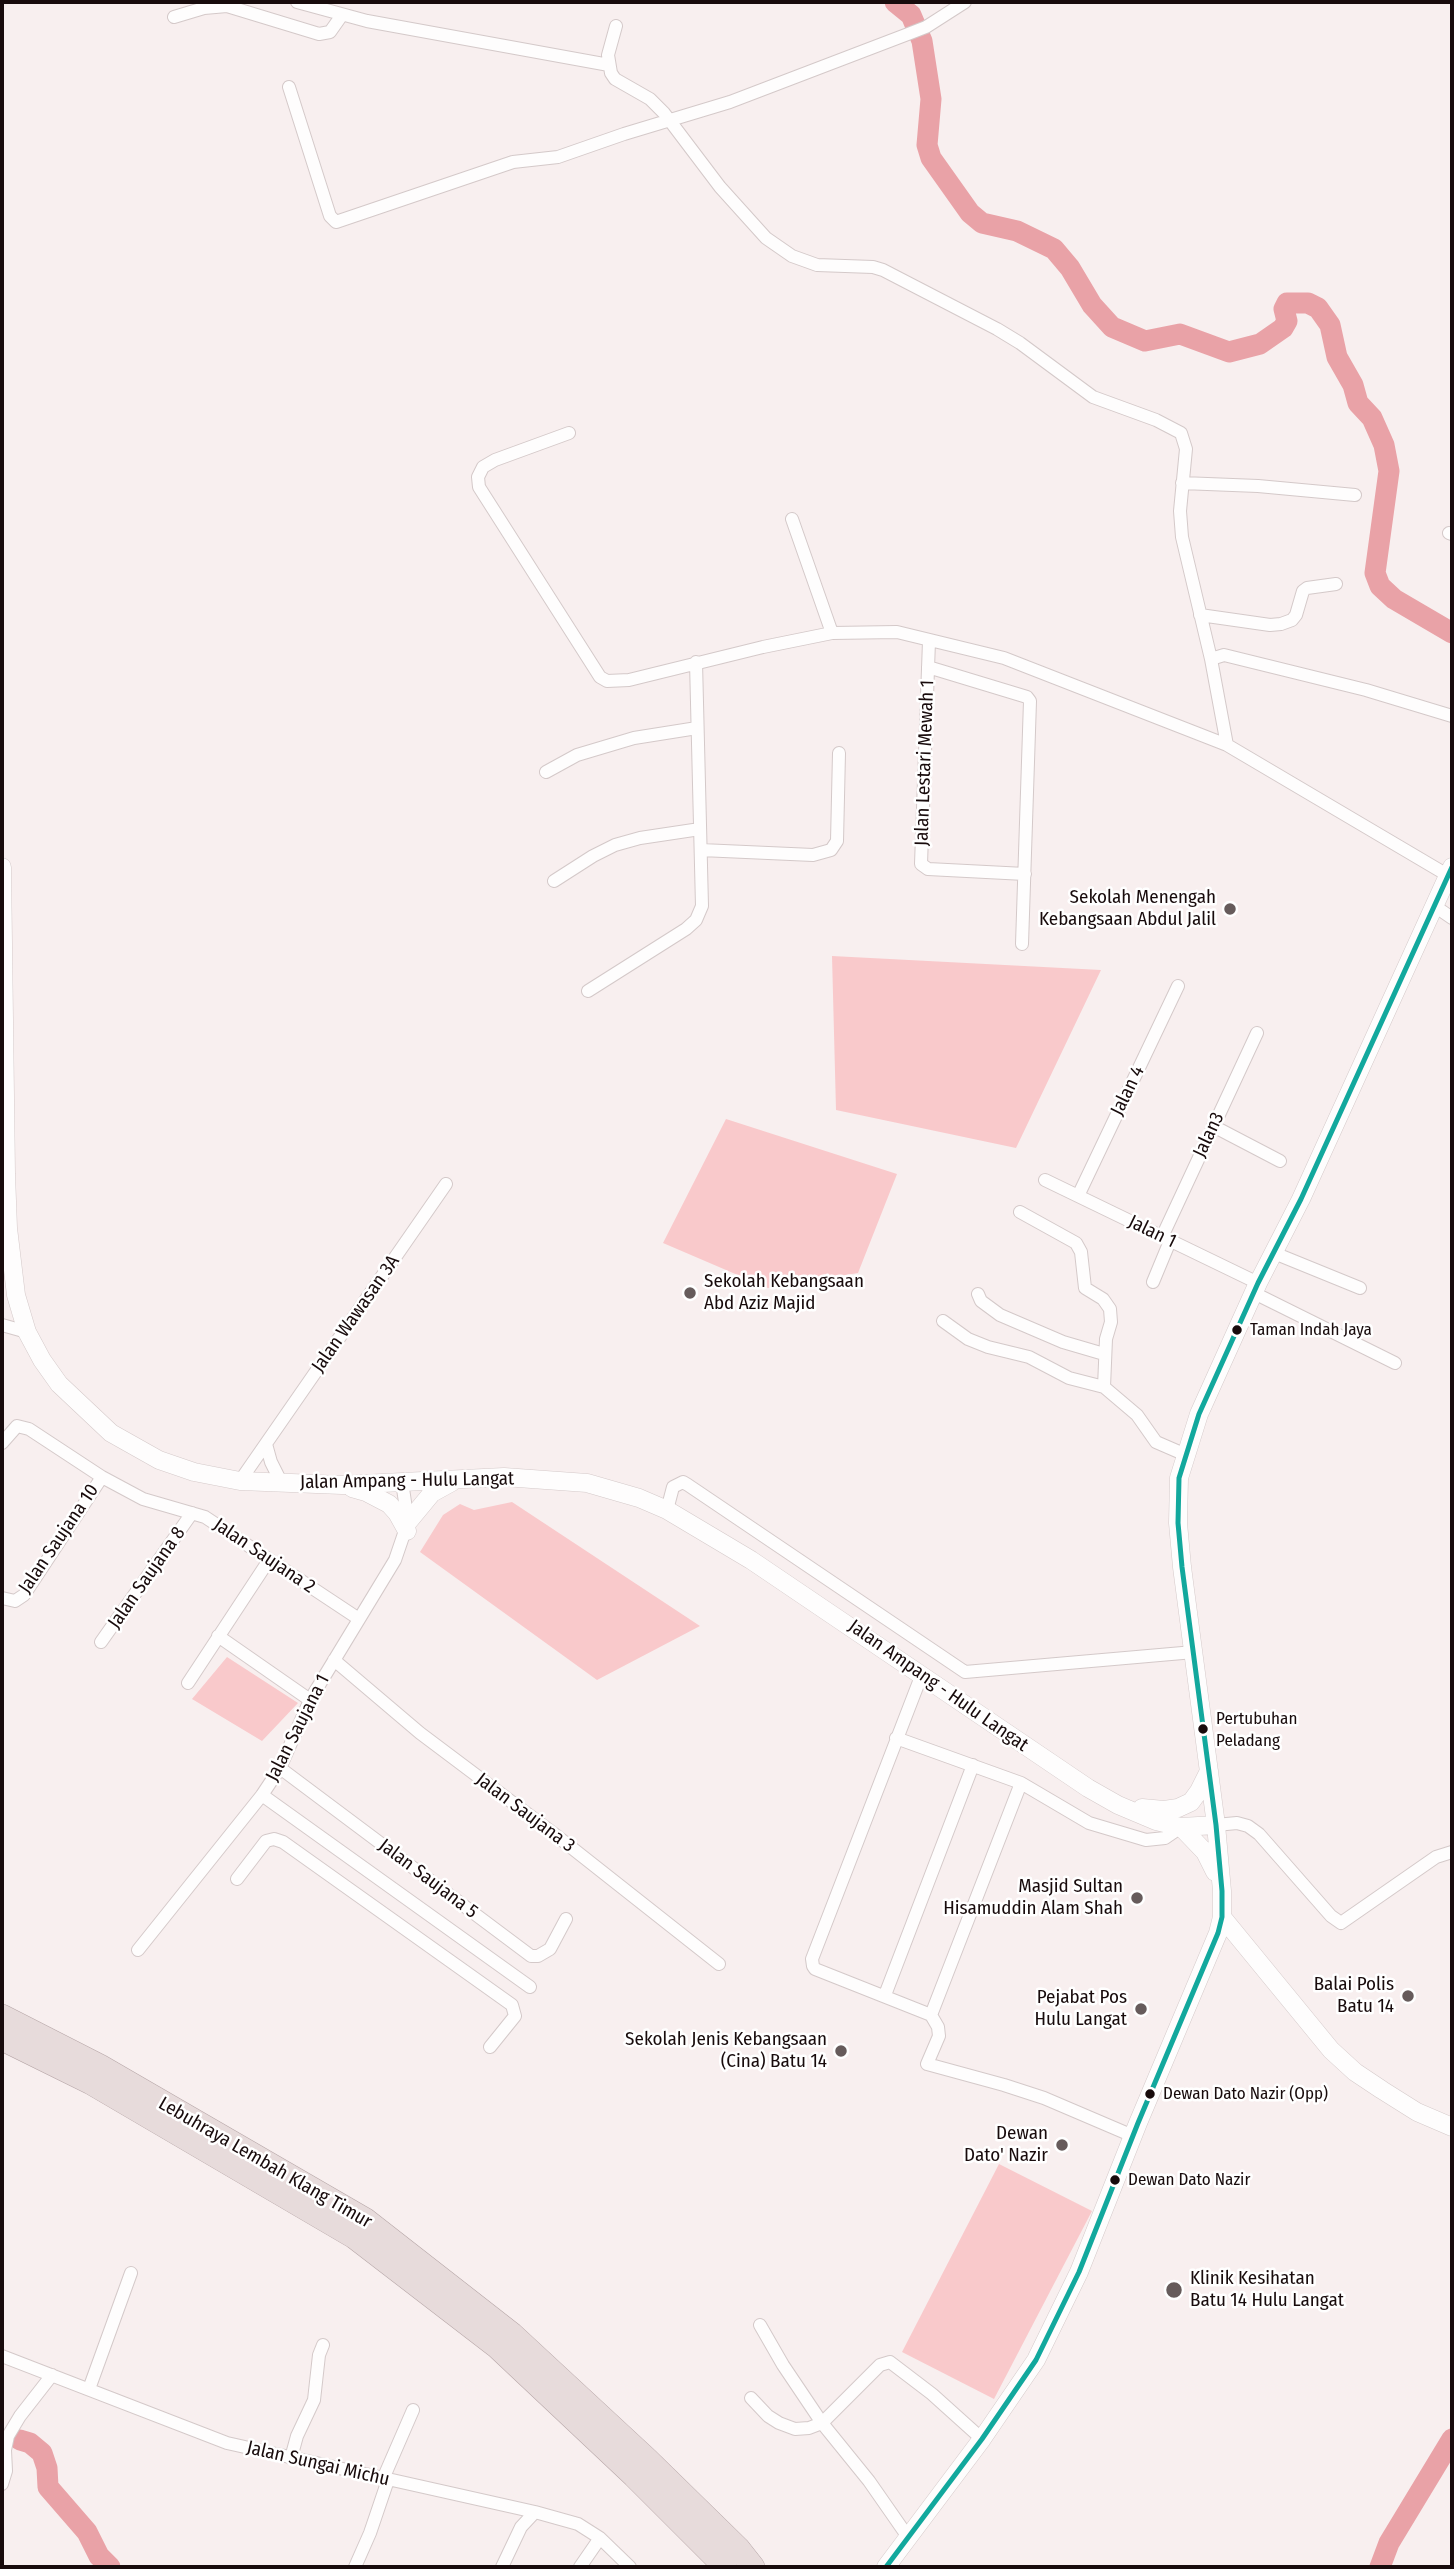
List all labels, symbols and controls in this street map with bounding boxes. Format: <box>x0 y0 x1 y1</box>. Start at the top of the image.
street label: Jalan Lestari Mewah 1 <box>911 680 939 846</box>
place label: Sekolah Menengah Kebangsaan Abdul Jalil <box>1039 887 1216 931</box>
marker: Sekolah Menengah Kebangsaan Abdul Jalil <box>1222 901 1238 917</box>
street label: Jalan 4 <box>1106 1063 1150 1119</box>
street label: Jalan3 <box>1189 1109 1229 1161</box>
street label: Jalan 1 <box>1124 1211 1180 1253</box>
street label: Jalan Wawasan 3A <box>307 1251 405 1377</box>
place label: Sekolah Kebangsaan Abd Aziz Majid <box>704 1271 864 1315</box>
marker: Sekolah Kebangsaan Abd Aziz Majid <box>682 1285 698 1301</box>
place label: Taman Indah Jaya <box>1250 1320 1372 1340</box>
marker: Taman Indah Jaya <box>1230 1323 1244 1337</box>
street label: Jalan Ampang - Hulu Langat <box>300 1468 514 1494</box>
street label: Jalan Saujana 10 <box>14 1480 104 1598</box>
street label: Jalan Saujana 2 <box>209 1514 319 1598</box>
street label: Jalan Saujana 8 <box>104 1523 190 1633</box>
street label: Jalan Ampang - Hulu Langat <box>844 1615 1032 1757</box>
street label: Jalan Saujana 1 <box>261 1671 335 1785</box>
place label: Pertubuhan Peladang <box>1216 1709 1297 1749</box>
marker: Pertubuhan Peladang <box>1196 1722 1210 1736</box>
street label: Jalan Saujana 3 <box>471 1768 579 1858</box>
street label: Jalan Saujana 5 <box>374 1834 482 1924</box>
place label: Masjid Sultan Hisamuddin Alam Shah <box>943 1876 1123 1920</box>
marker: Masjid Sultan Hisamuddin Alam Shah <box>1129 1890 1145 1906</box>
place label: Balai Polis Batu 14 <box>1314 1974 1394 2018</box>
place label: Pejabat Pos Hulu Langat <box>1034 1987 1127 2031</box>
marker: Balai Polis Batu 14 <box>1400 1988 1416 2004</box>
marker: Pejabat Pos Hulu Langat <box>1133 2001 1149 2017</box>
place label: Sekolah Jenis Kebangsaan (Cina) Batu 14 <box>625 2029 827 2073</box>
marker: Sekolah Jenis Kebangsaan (Cina) Batu 14 <box>833 2043 849 2059</box>
place label: Dewan Dato Nazir (Opp) <box>1163 2084 1328 2104</box>
marker: Dewan Dato Nazir (Opp) <box>1143 2087 1157 2101</box>
street label: Lebuhraya Lembah Klang Timur <box>154 2092 376 2234</box>
place label: Dewan Dato' Nazir <box>964 2123 1048 2167</box>
marker: Dewan Dato' Nazir <box>1054 2137 1070 2153</box>
place label: Dewan Dato Nazir <box>1128 2170 1250 2190</box>
marker: Dewan Dato Nazir <box>1108 2173 1122 2187</box>
place label: Klinik Kesihatan Batu 14 Hulu Langat <box>1190 2268 1344 2312</box>
marker: Klinik Kesihatan Batu 14 Hulu Langat <box>1164 2280 1184 2300</box>
street label: Jalan Sungai Michu <box>244 2436 392 2492</box>

